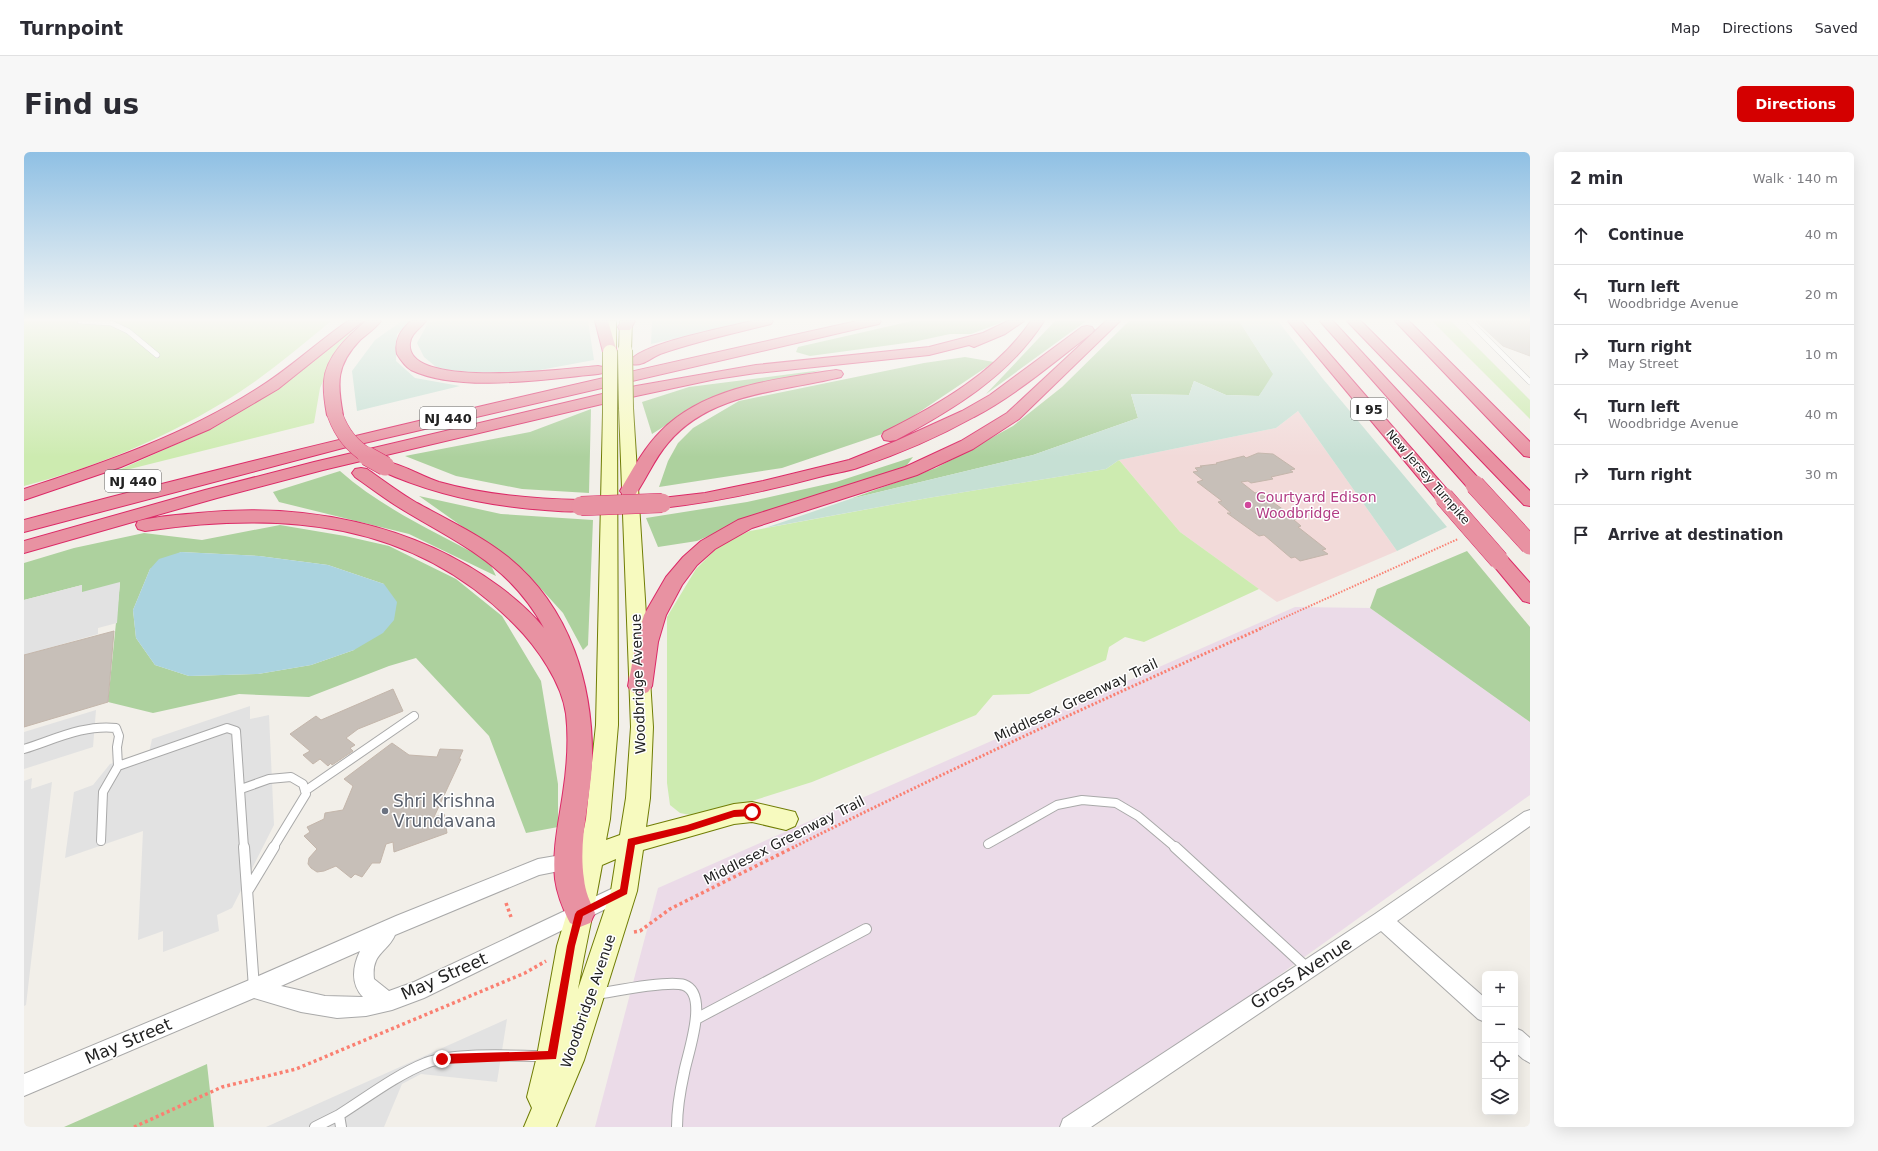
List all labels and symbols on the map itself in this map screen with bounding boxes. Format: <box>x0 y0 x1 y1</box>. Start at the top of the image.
road number: I 95 <box>1351 398 1387 420</box>
road number: NJ 440 <box>420 407 476 429</box>
street label: New Jersey Turnpike <box>1383 427 1473 527</box>
road number: NJ 440 <box>105 470 161 492</box>
place label: Courtyard Edison Woodbridge <box>1256 489 1377 521</box>
marker: Courtyard Edison Woodbridge <box>1243 500 1253 510</box>
street label: Woodbridge Avenue <box>628 614 648 754</box>
street label: Middlesex Greenway Trail <box>992 655 1160 745</box>
place label: Shri Krishna Vrundavana <box>393 791 496 831</box>
street label: Middlesex Greenway Trail <box>701 792 867 888</box>
route start <box>743 803 761 821</box>
marker: Shri Krishna Vrundavana <box>380 806 390 816</box>
street label: Woodbridge Avenue <box>558 932 618 1070</box>
street label: Gross Avenue <box>1247 933 1355 1013</box>
street label: May Street <box>398 948 490 1004</box>
street label: May Street <box>82 1014 175 1068</box>
route end <box>433 1050 451 1068</box>

